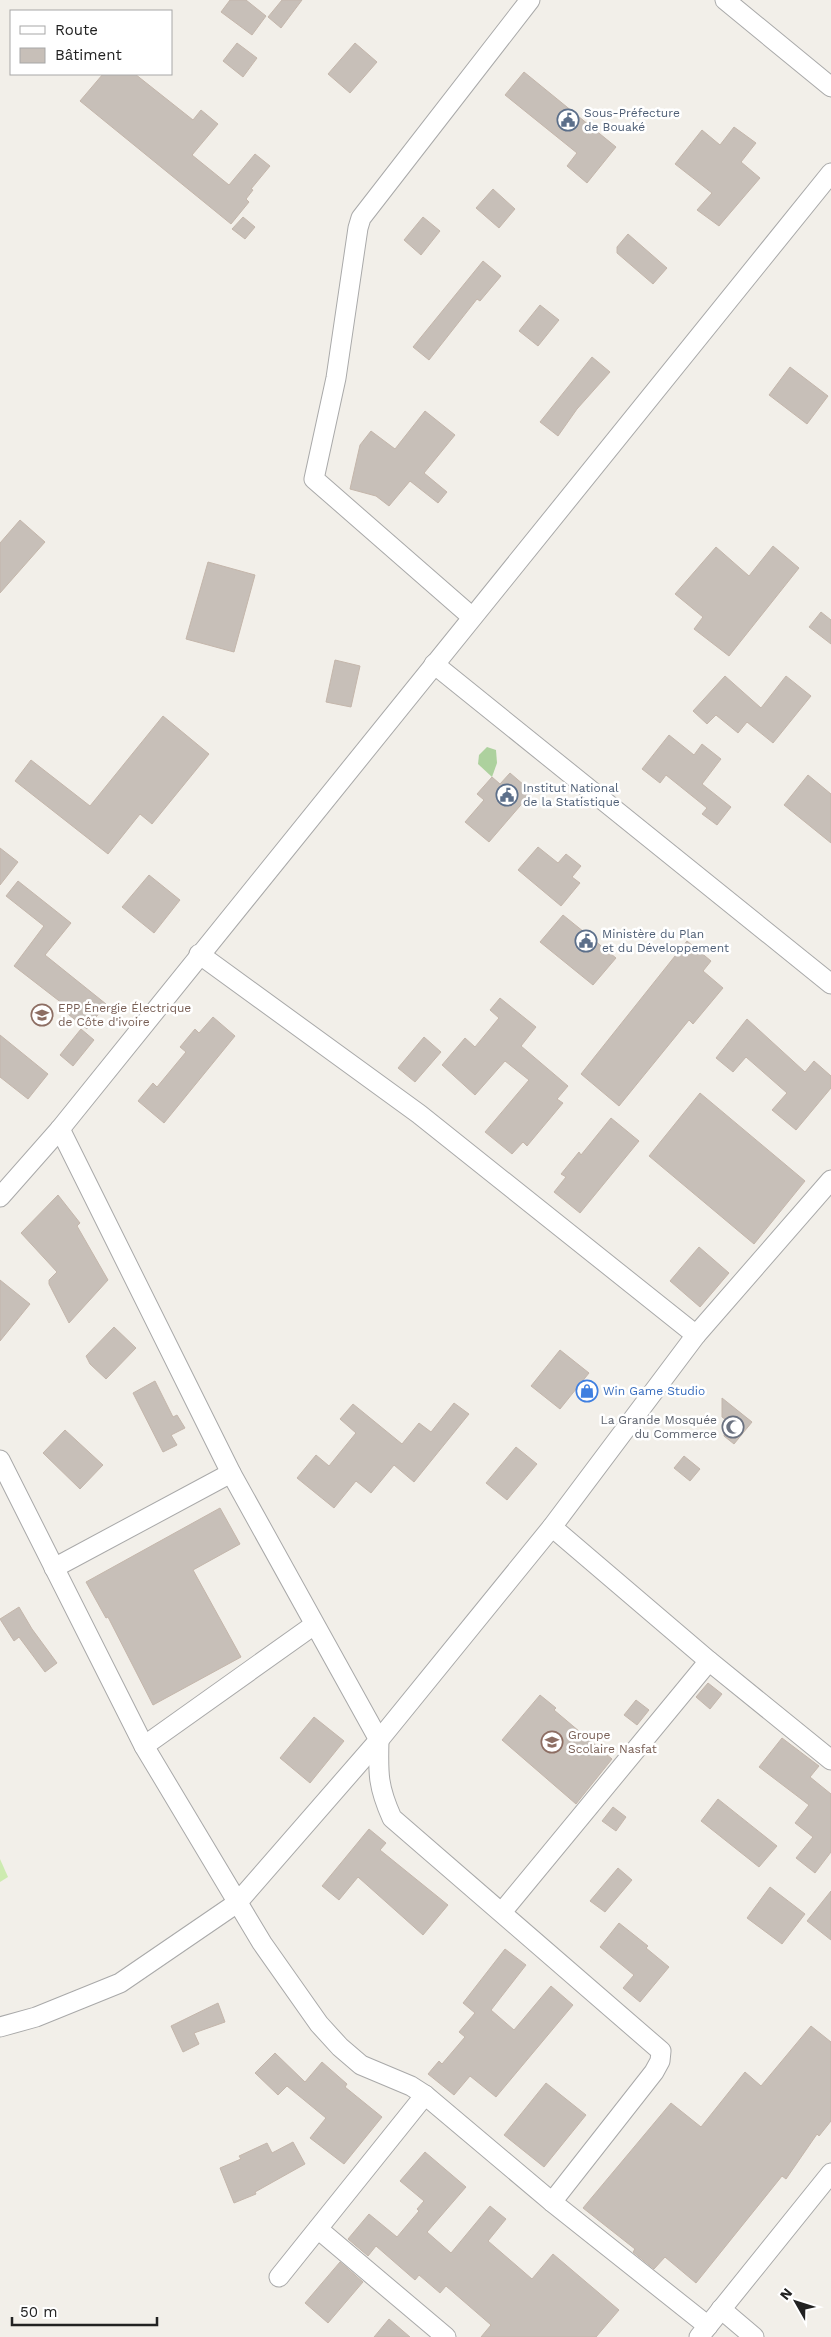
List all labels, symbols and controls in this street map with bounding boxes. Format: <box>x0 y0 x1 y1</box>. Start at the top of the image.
legend <box>10 10 172 75</box>
text: Route <box>55 21 98 39</box>
text: Bâtiment <box>55 46 122 64</box>
place label: Sous-Préfecture de Bouaké <box>584 106 680 134</box>
public building icon: Sous-Préfecture de Bouaké <box>556 108 580 132</box>
place label: Institut National de la Statistique <box>523 781 620 809</box>
public building icon: Institut National de la Statistique <box>495 783 519 807</box>
place label: Ministère du Plan et du Développement <box>602 927 729 955</box>
public building icon: Ministère du Plan et du Développement <box>574 929 598 953</box>
place label: EPP Énergie Électrique de Côte d'ivoire <box>58 1001 191 1029</box>
school or university icon: EPP Énergie Électrique de Côte d'ivoire <box>30 1003 54 1027</box>
shop icon: Win Game Studio <box>575 1379 599 1403</box>
place label: Win Game Studio <box>603 1384 705 1398</box>
place label: La Grande Mosquée du Commerce <box>601 1413 717 1441</box>
mosque icon: La Grande Mosquée du Commerce <box>721 1415 745 1439</box>
place label: Groupe Scolaire Nasfat <box>568 1728 657 1756</box>
school or university icon: Groupe Scolaire Nasfat <box>540 1730 564 1754</box>
north arrow <box>771 2277 821 2327</box>
text: N <box>776 2285 795 2303</box>
scale bar <box>12 2294 158 2326</box>
text: 50 m <box>20 2303 57 2321</box>

